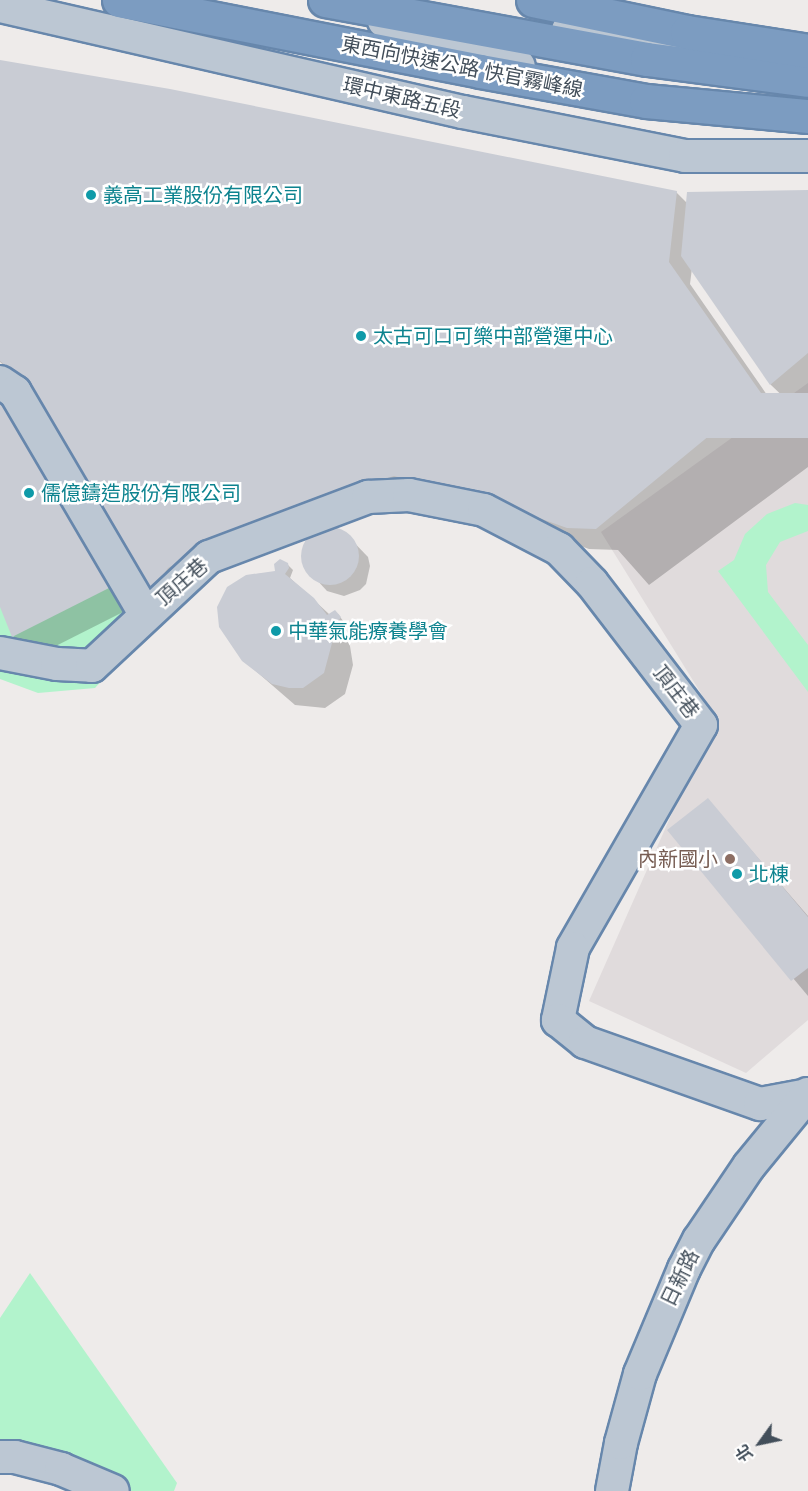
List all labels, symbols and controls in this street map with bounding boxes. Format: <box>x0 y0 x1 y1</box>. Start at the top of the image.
street label: 東西向快速公路 快官霧峰線 <box>339 32 585 102</box>
street label: 環中東路五段 <box>341 73 463 123</box>
place label: 義高工業股份有限公司 <box>103 183 303 207</box>
marker: 義高工業股份有限公司 <box>84 188 98 202</box>
place label: 太古可口可樂中部營運中心 <box>373 324 613 348</box>
marker: 太古可口可樂中部營運中心 <box>354 329 368 343</box>
place label: 儒億鑄造股份有限公司 <box>41 481 241 505</box>
marker: 儒億鑄造股份有限公司 <box>22 486 36 500</box>
street label: 頂庄巷 <box>151 553 213 611</box>
place label: 中華氣能療養學會 <box>288 619 448 643</box>
marker: 中華氣能療養學會 <box>269 624 283 638</box>
street label: 頂庄巷 <box>648 661 704 723</box>
place label: 內新國小 <box>638 847 718 871</box>
marker: 內新國小 <box>723 852 737 866</box>
place label: 北棟 <box>749 862 789 886</box>
marker: 北棟 <box>730 867 744 881</box>
street label: 日新路 <box>656 1246 704 1310</box>
north arrow <box>730 1413 790 1473</box>
text: 北 <box>732 1441 757 1465</box>

